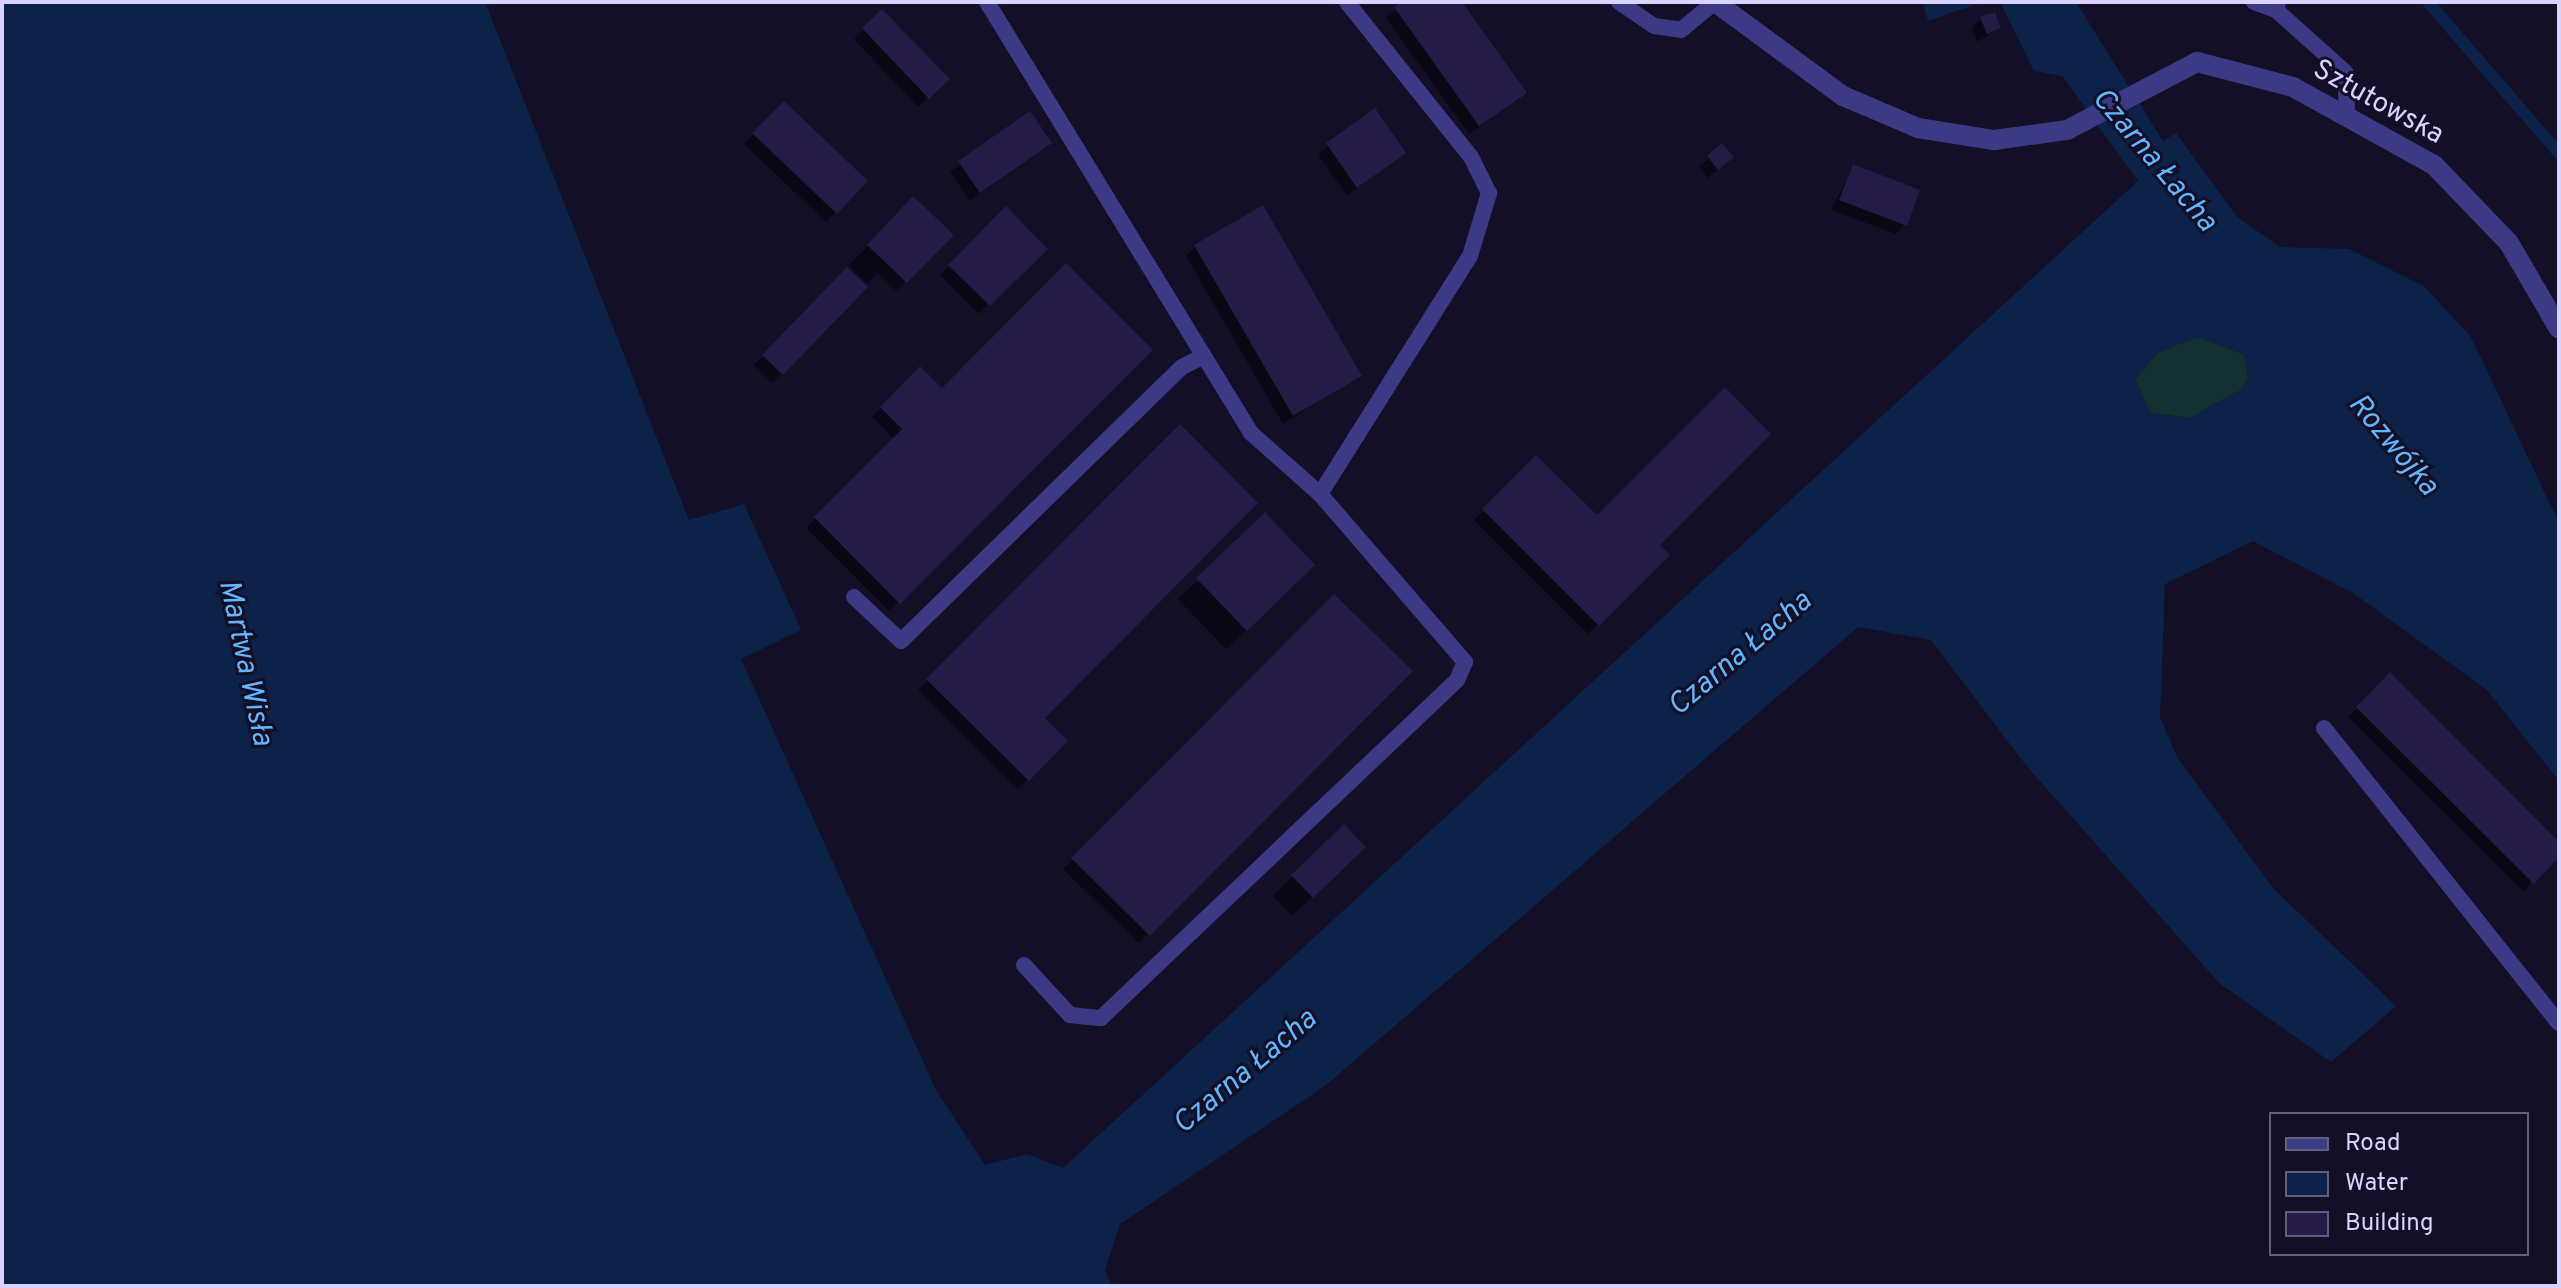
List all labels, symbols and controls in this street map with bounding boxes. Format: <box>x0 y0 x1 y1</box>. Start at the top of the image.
street label: Sztutowska <box>2307 53 2449 153</box>
water label: Czarna Łacha <box>2083 82 2223 240</box>
water label: Rozwójka <box>2339 388 2445 504</box>
water label: Martwa Wisła <box>209 576 279 750</box>
water label: Czarna Łacha <box>1662 585 1820 725</box>
water label: Czarna Łacha <box>1167 1003 1325 1143</box>
legend <box>2269 1112 2529 1256</box>
text: Road <box>2345 1129 2401 1159</box>
text: Water <box>2345 1169 2408 1199</box>
text: Building <box>2345 1209 2434 1239</box>

